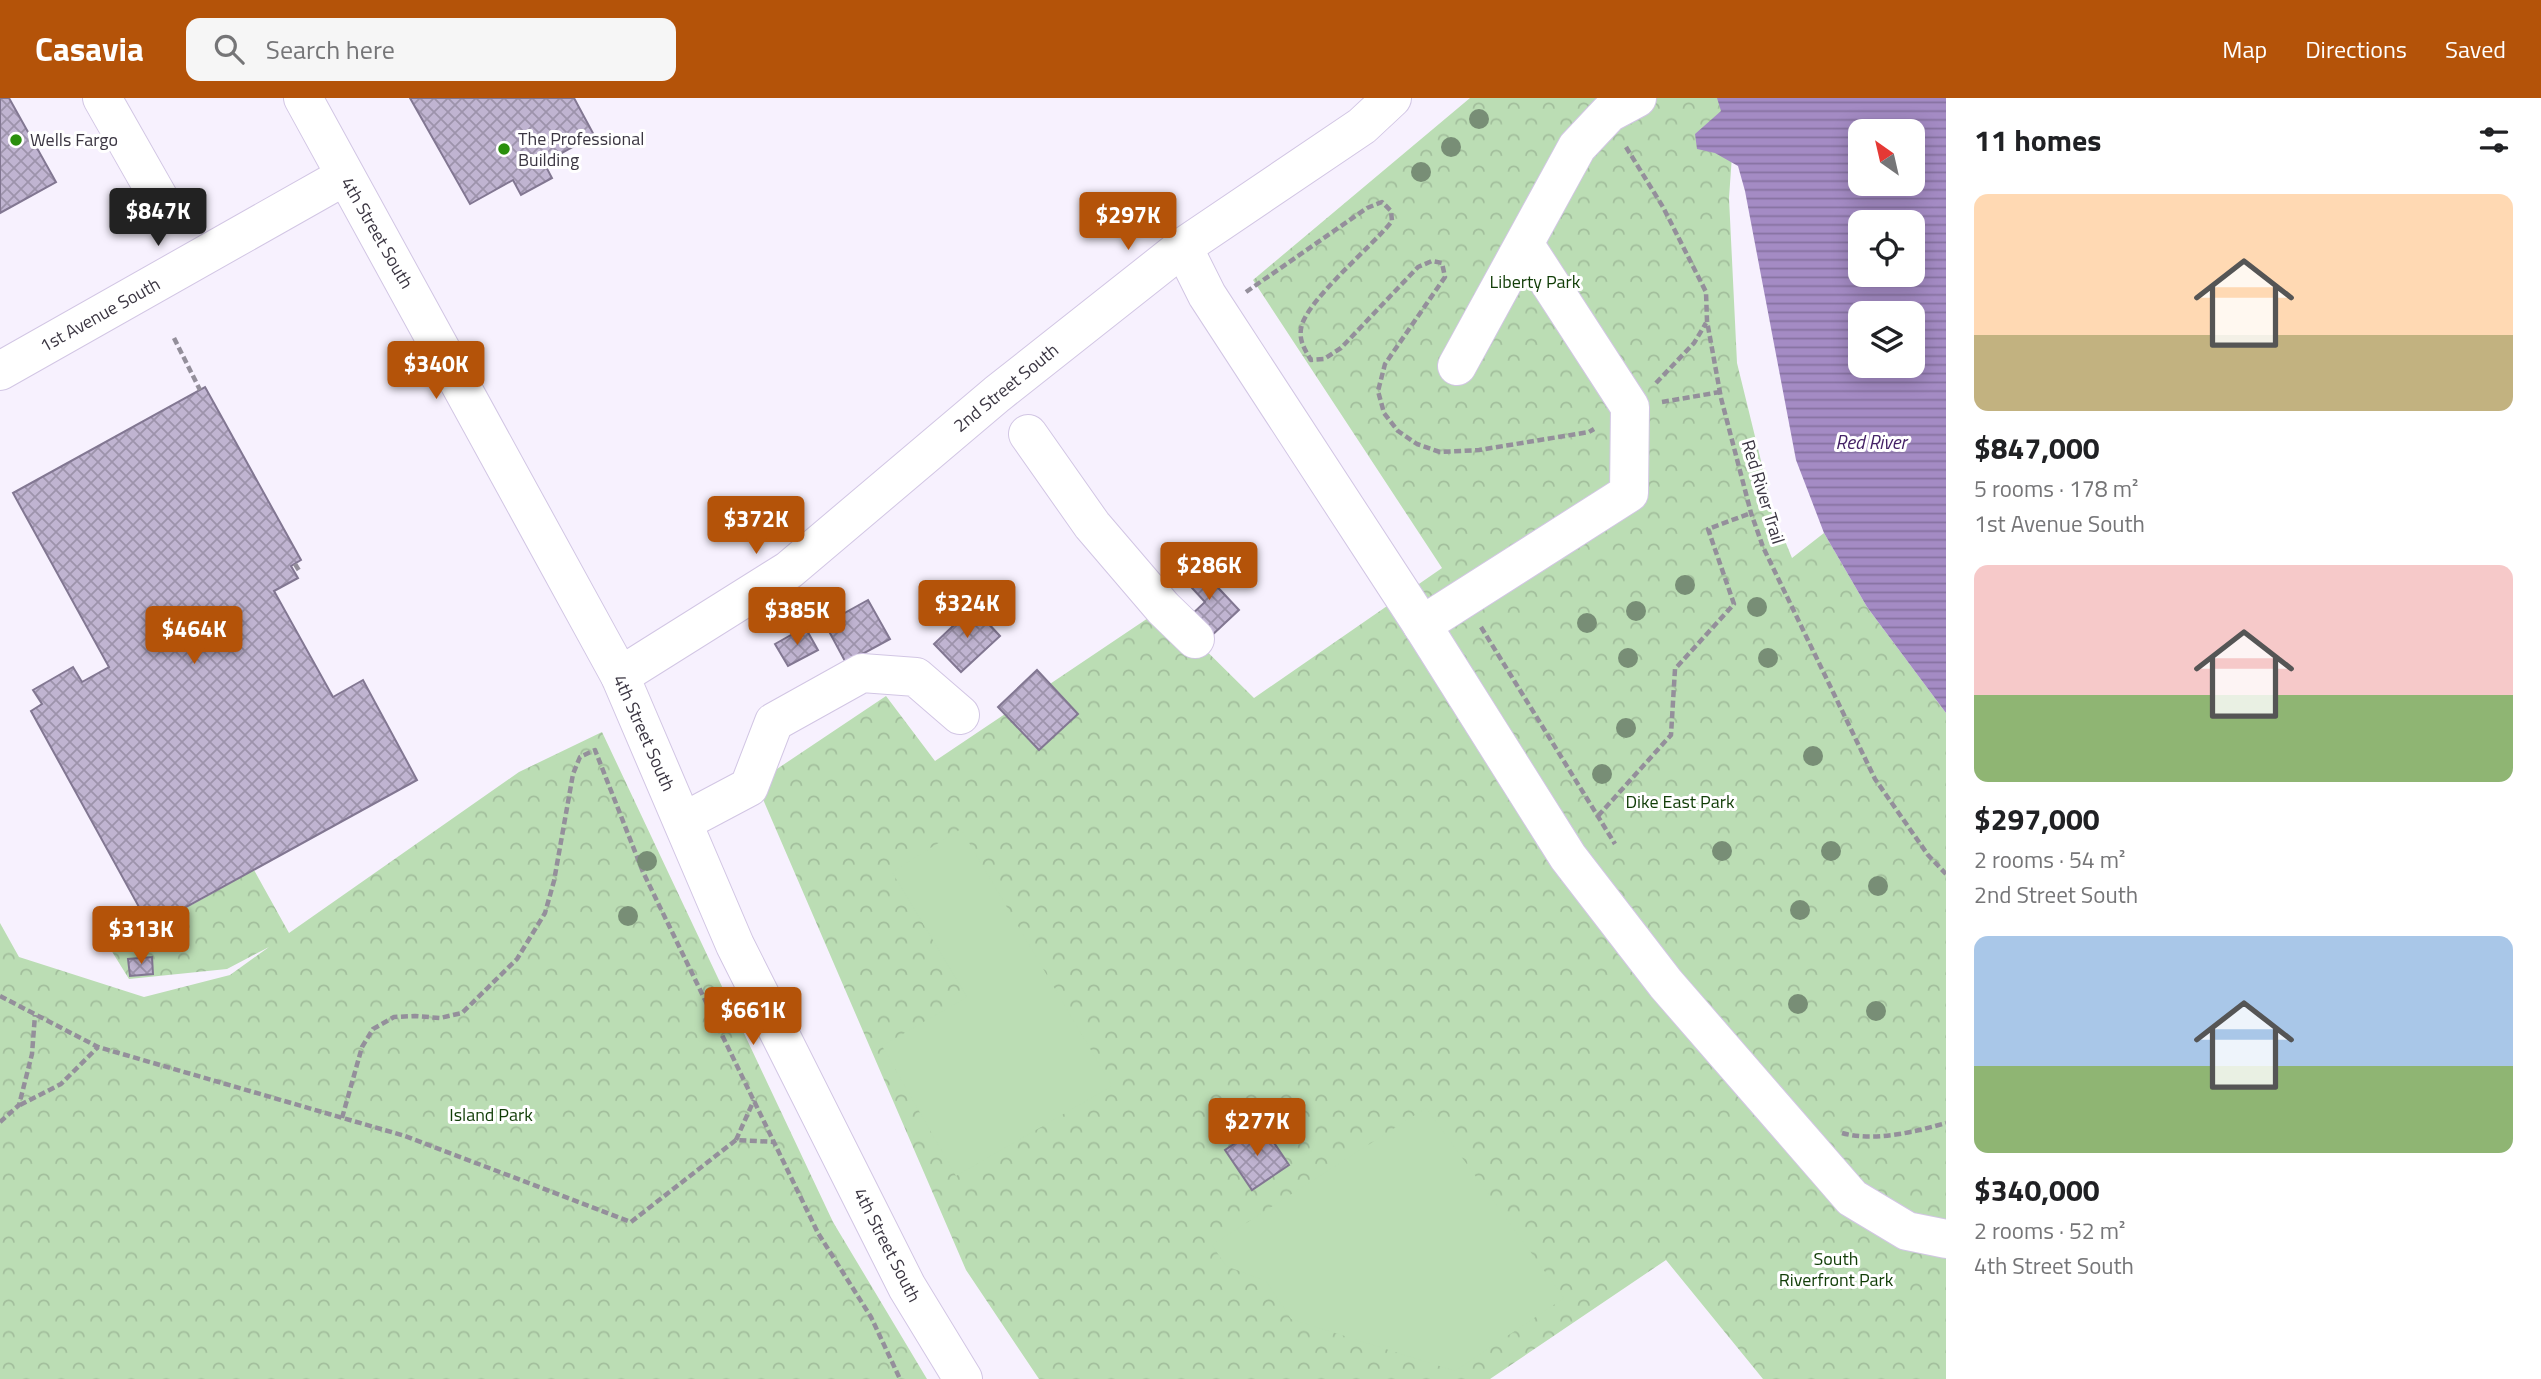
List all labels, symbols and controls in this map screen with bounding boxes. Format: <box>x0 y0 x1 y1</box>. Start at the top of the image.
search box <box>186 18 676 81</box>
text: Casavia <box>35 24 144 74</box>
icon: search <box>210 30 248 68</box>
text: Search here <box>266 30 395 69</box>
text: Map <box>2222 31 2267 67</box>
text: Directions <box>2305 31 2407 67</box>
text: Saved <box>2445 31 2506 67</box>
text: 11 homes <box>1974 117 2101 163</box>
north arrow <box>1848 119 1925 196</box>
map controls <box>1848 119 1925 378</box>
icon: filters <box>2475 121 2513 159</box>
place label: The Professional Building <box>518 125 644 173</box>
place label: Wells Fargo <box>30 126 118 153</box>
marker: Wells Fargo <box>8 132 24 148</box>
marker: The Professional Building <box>496 141 512 157</box>
street label: 4th Street South <box>334 172 420 294</box>
pin: $847K <box>109 188 207 248</box>
pin: $297K <box>1079 192 1177 252</box>
text: $847K <box>125 193 191 228</box>
text: $297K <box>1095 197 1161 232</box>
button: locate <box>1848 210 1925 287</box>
icon: home <box>2181 240 2307 366</box>
park label: Liberty Park <box>1490 268 1581 295</box>
street label: 1st Avenue South <box>35 270 165 359</box>
button: layers <box>1848 301 1925 378</box>
street label: 2nd Street South <box>947 337 1064 439</box>
pin: $340K <box>387 342 485 401</box>
text: $340K <box>403 346 469 381</box>
text: $847,000 <box>1974 425 2100 471</box>
water label: Red River <box>1836 427 1908 456</box>
street label: Red River Trail <box>1735 436 1792 547</box>
text: 5 rooms · 178 m² <box>1974 471 2138 506</box>
pin: $372K <box>707 496 805 556</box>
text: $372K <box>723 501 789 536</box>
text: 1st Avenue South <box>1974 506 2145 541</box>
pin: $286K <box>1160 542 1258 602</box>
text: $286K <box>1176 547 1242 582</box>
pin: $324K <box>918 580 1016 640</box>
text: $324K <box>934 585 1000 620</box>
pin: $385K <box>748 588 846 647</box>
text: $385K <box>764 592 830 627</box>
pin: $464K <box>145 606 243 666</box>
text: $464K <box>161 611 227 646</box>
icon: home <box>2181 611 2307 737</box>
street label: 4th Street South <box>607 670 682 795</box>
park label: Dike East Park <box>1625 788 1735 815</box>
text: $297,000 <box>1974 796 2100 842</box>
text: 2 rooms · 54 m² <box>1974 842 2125 877</box>
text: 2nd Street South <box>1974 877 2138 912</box>
pin: $313K <box>92 906 190 966</box>
text: $313K <box>108 911 174 946</box>
icon: home <box>2181 982 2307 1108</box>
pin: $661K <box>704 988 802 1047</box>
text: $661K <box>720 992 786 1027</box>
pin: $277K <box>1208 1098 1306 1158</box>
park label: Island Park <box>449 1101 533 1128</box>
text: $277K <box>1224 1103 1290 1138</box>
text: $340,000 <box>1974 1167 2100 1213</box>
street label: 4th Street South <box>847 1183 928 1307</box>
text: 2 rooms · 52 m² <box>1974 1213 2125 1248</box>
park label: South Riverfront Park <box>1779 1245 1894 1293</box>
text: 4th Street South <box>1974 1248 2134 1283</box>

